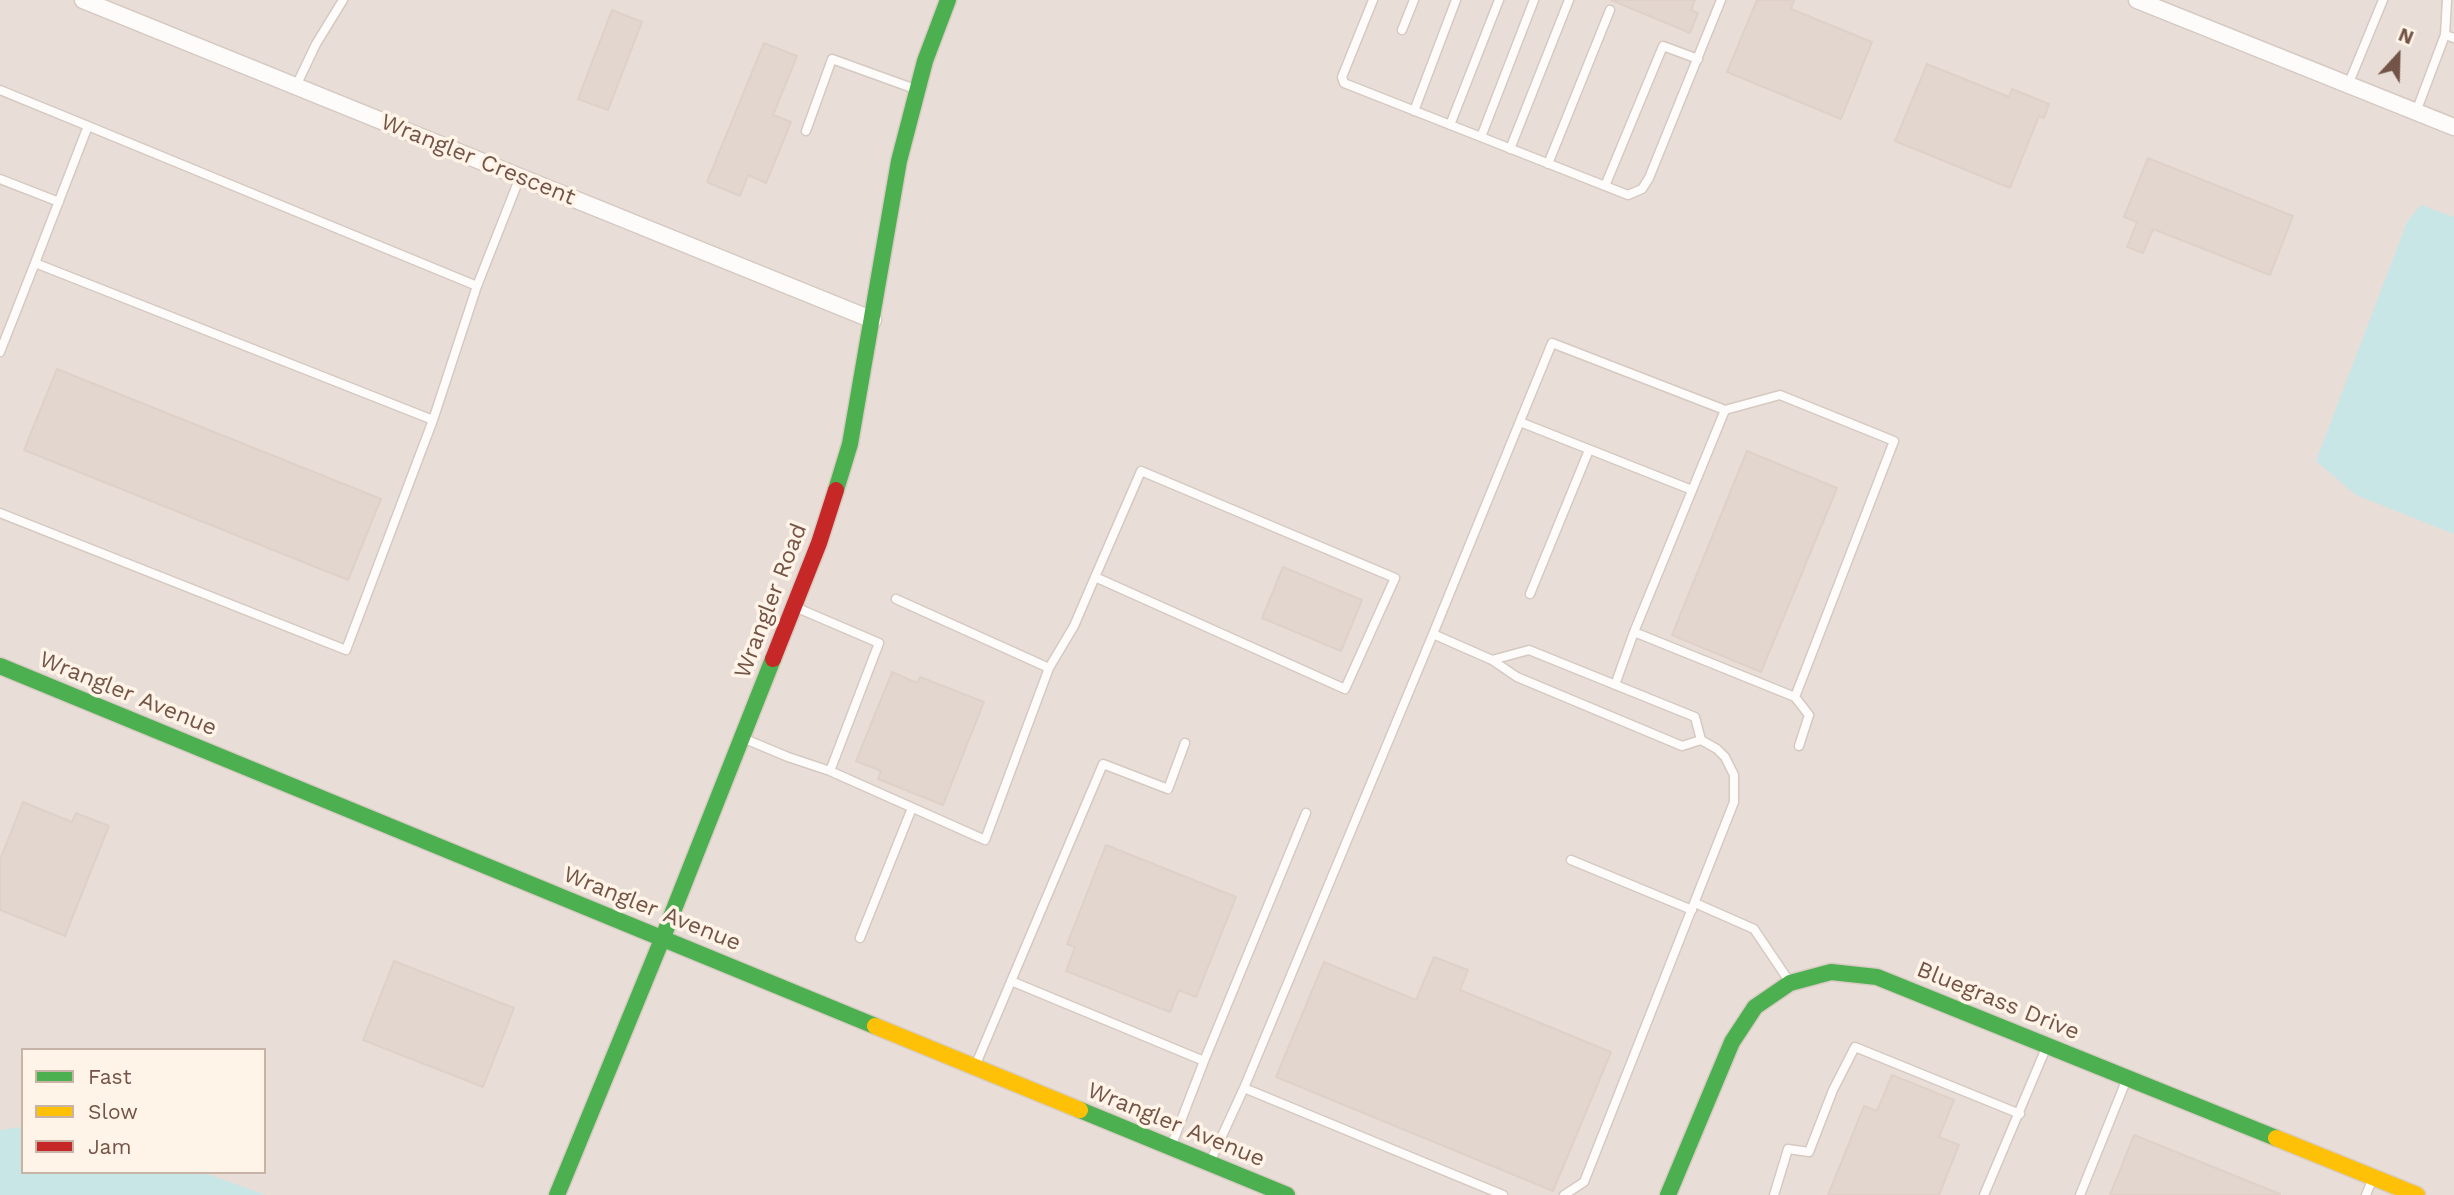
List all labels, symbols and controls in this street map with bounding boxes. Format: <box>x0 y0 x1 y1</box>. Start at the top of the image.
north arrow <box>2363 21 2433 91</box>
text: N <box>2395 23 2417 49</box>
street label: Wrangler Crescent <box>377 108 579 212</box>
street label: Wrangler Road <box>729 520 813 682</box>
street label: Wrangler Avenue <box>35 646 221 742</box>
street label: Wrangler Avenue <box>559 861 745 957</box>
street label: Bluegrass Drive <box>1913 956 2083 1046</box>
legend <box>21 1048 266 1174</box>
text: Fast <box>88 1064 132 1089</box>
street label: Wrangler Avenue <box>1083 1077 1269 1173</box>
text: Slow <box>88 1099 138 1124</box>
text: Jam <box>88 1134 131 1159</box>

